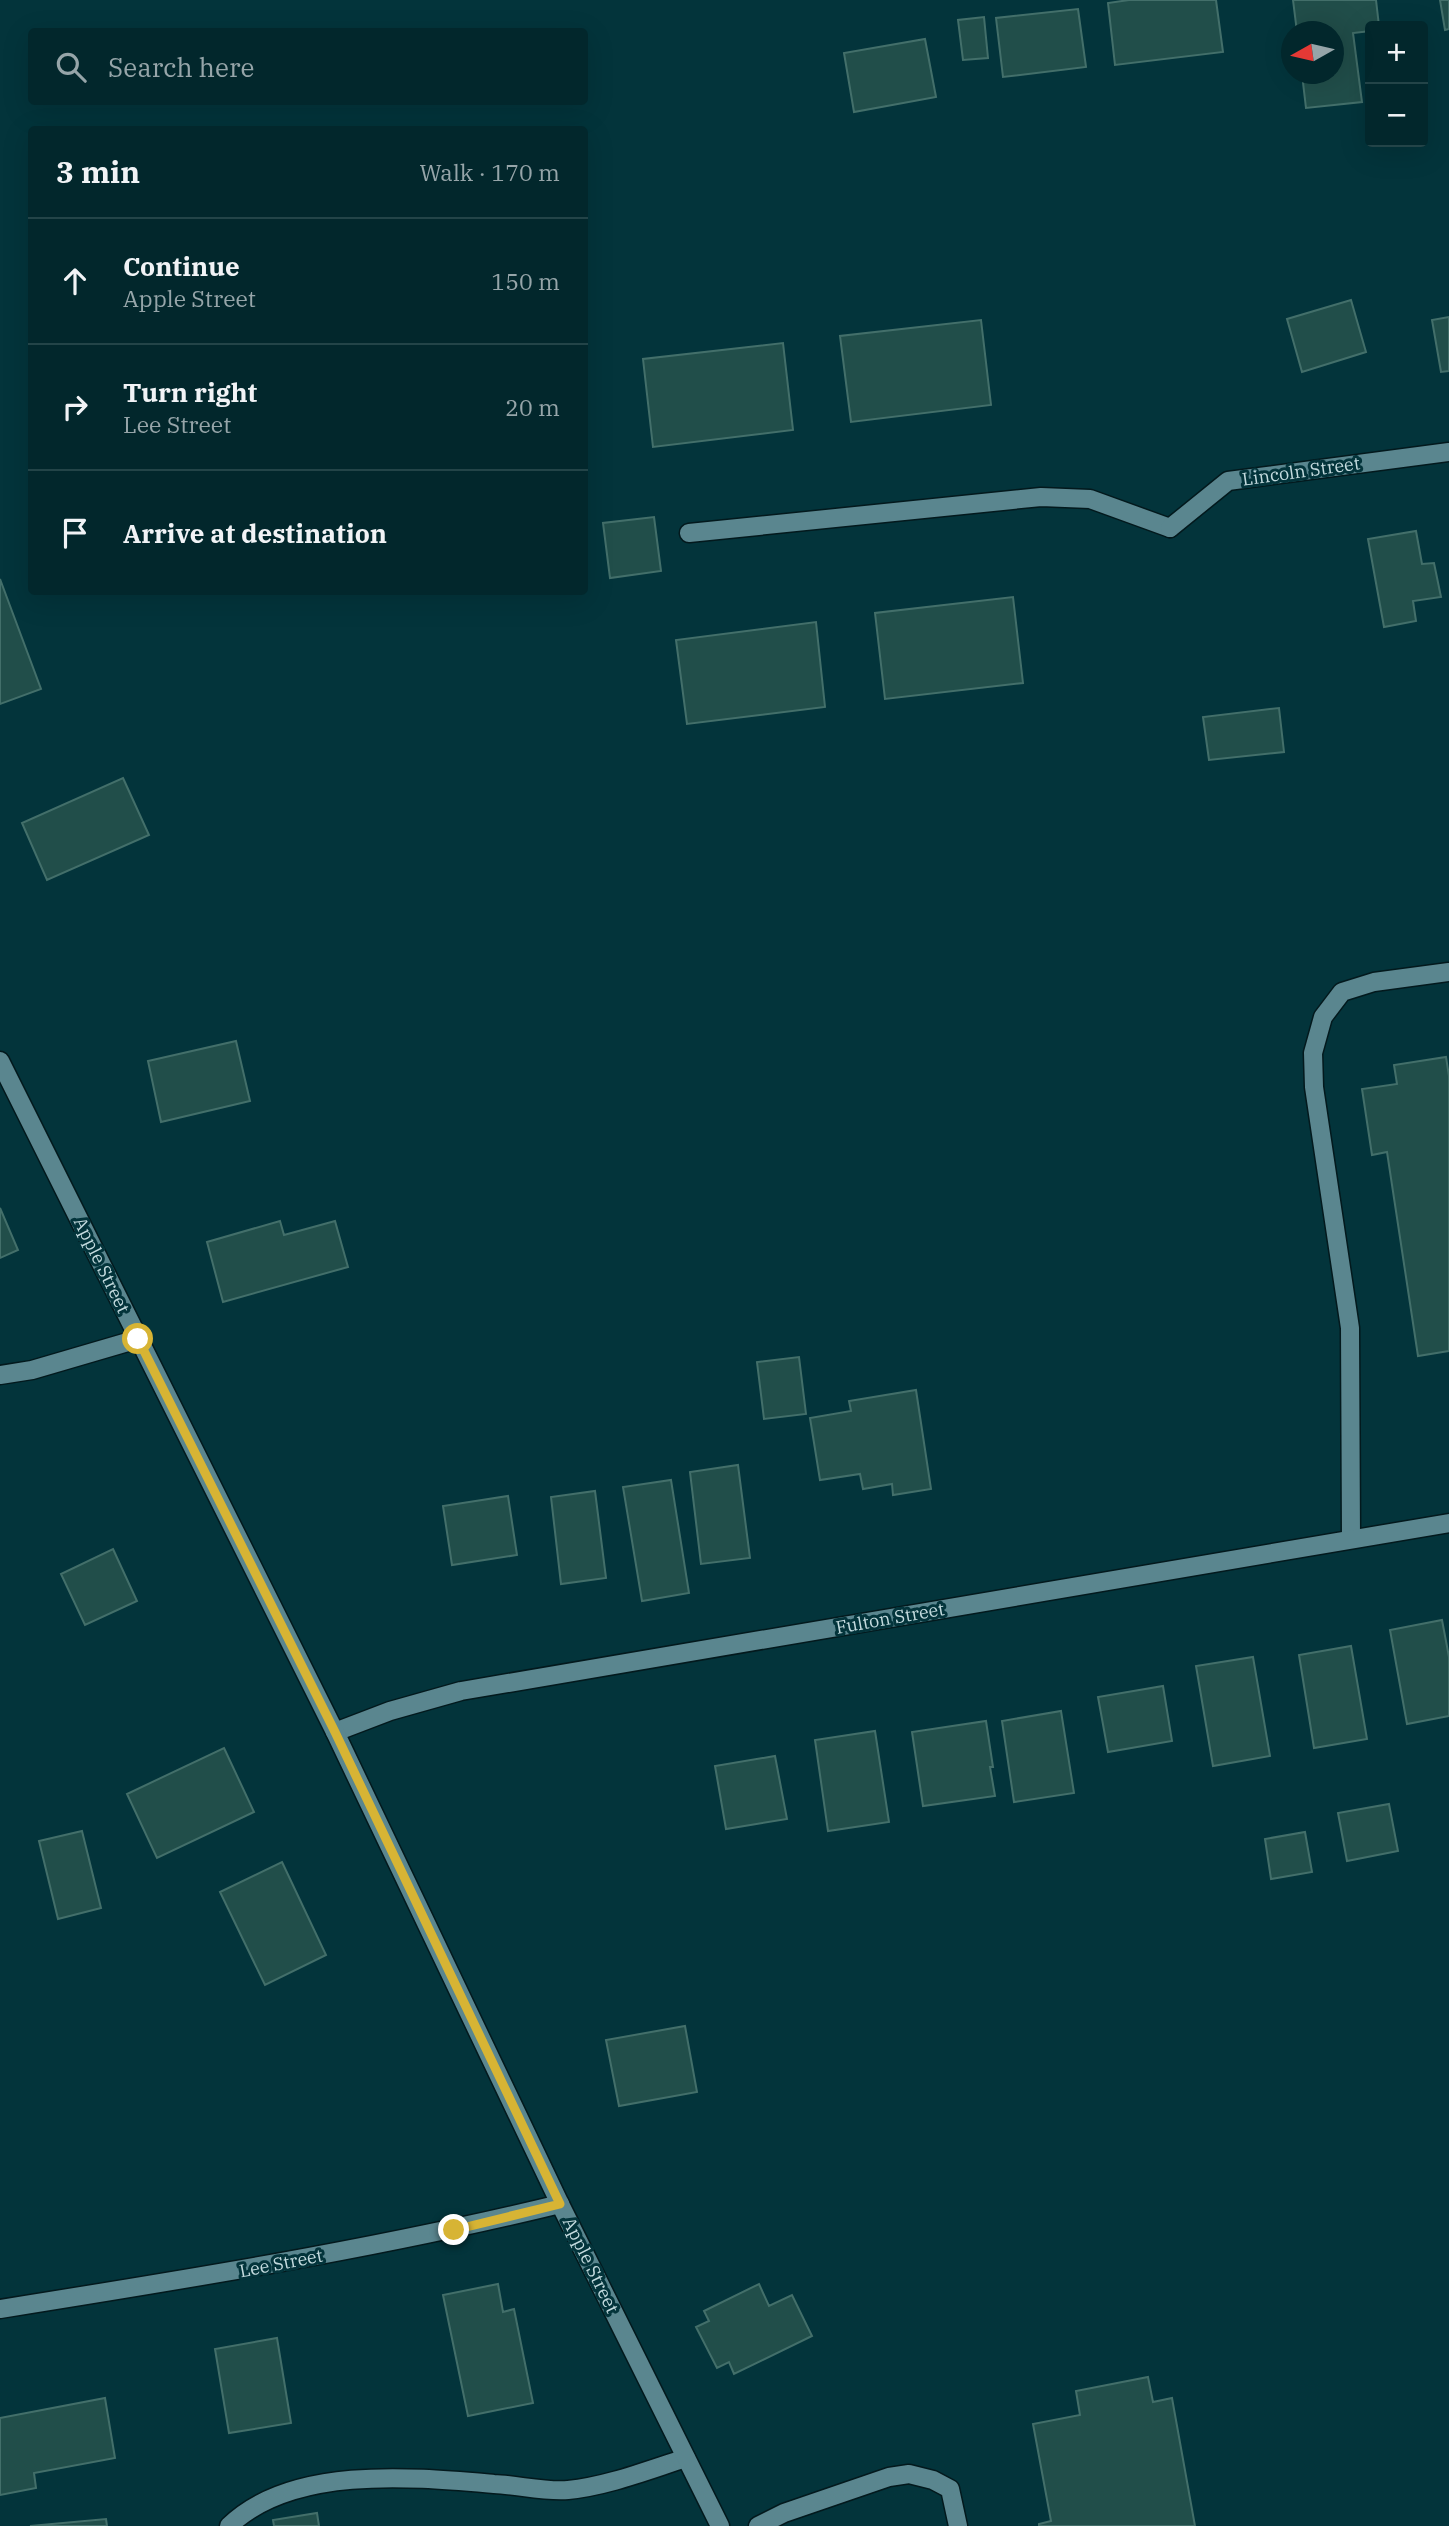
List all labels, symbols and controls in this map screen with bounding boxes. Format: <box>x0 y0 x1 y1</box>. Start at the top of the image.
north arrow <box>1281 21 1344 84</box>
map controls <box>1365 21 1428 147</box>
button: + <box>1365 21 1428 84</box>
search box <box>28 28 588 105</box>
icon: search <box>52 48 90 86</box>
text: Search here <box>108 50 254 84</box>
button: − <box>1365 84 1428 147</box>
text: 3 min <box>56 152 140 191</box>
text: Walk · 170 m <box>419 157 560 187</box>
text: Continue <box>123 249 240 283</box>
icon: ahead <box>56 262 94 300</box>
text: 150 m <box>491 266 560 296</box>
text: Apple Street <box>123 283 256 313</box>
text: Turn right <box>123 375 257 409</box>
icon: right <box>56 388 94 426</box>
text: 20 m <box>505 392 560 422</box>
text: Lee Street <box>123 409 231 439</box>
street label: Lincoln Street <box>1241 451 1361 491</box>
icon: arrive <box>56 514 94 552</box>
text: Arrive at destination <box>123 516 387 550</box>
street label: Apple Street <box>69 1213 135 1317</box>
route start <box>122 1323 153 1354</box>
street label: Fulton Street <box>834 1597 946 1639</box>
street label: Apple Street <box>558 2213 624 2317</box>
route end <box>438 2214 469 2245</box>
street label: Lee Street <box>237 2244 325 2282</box>

